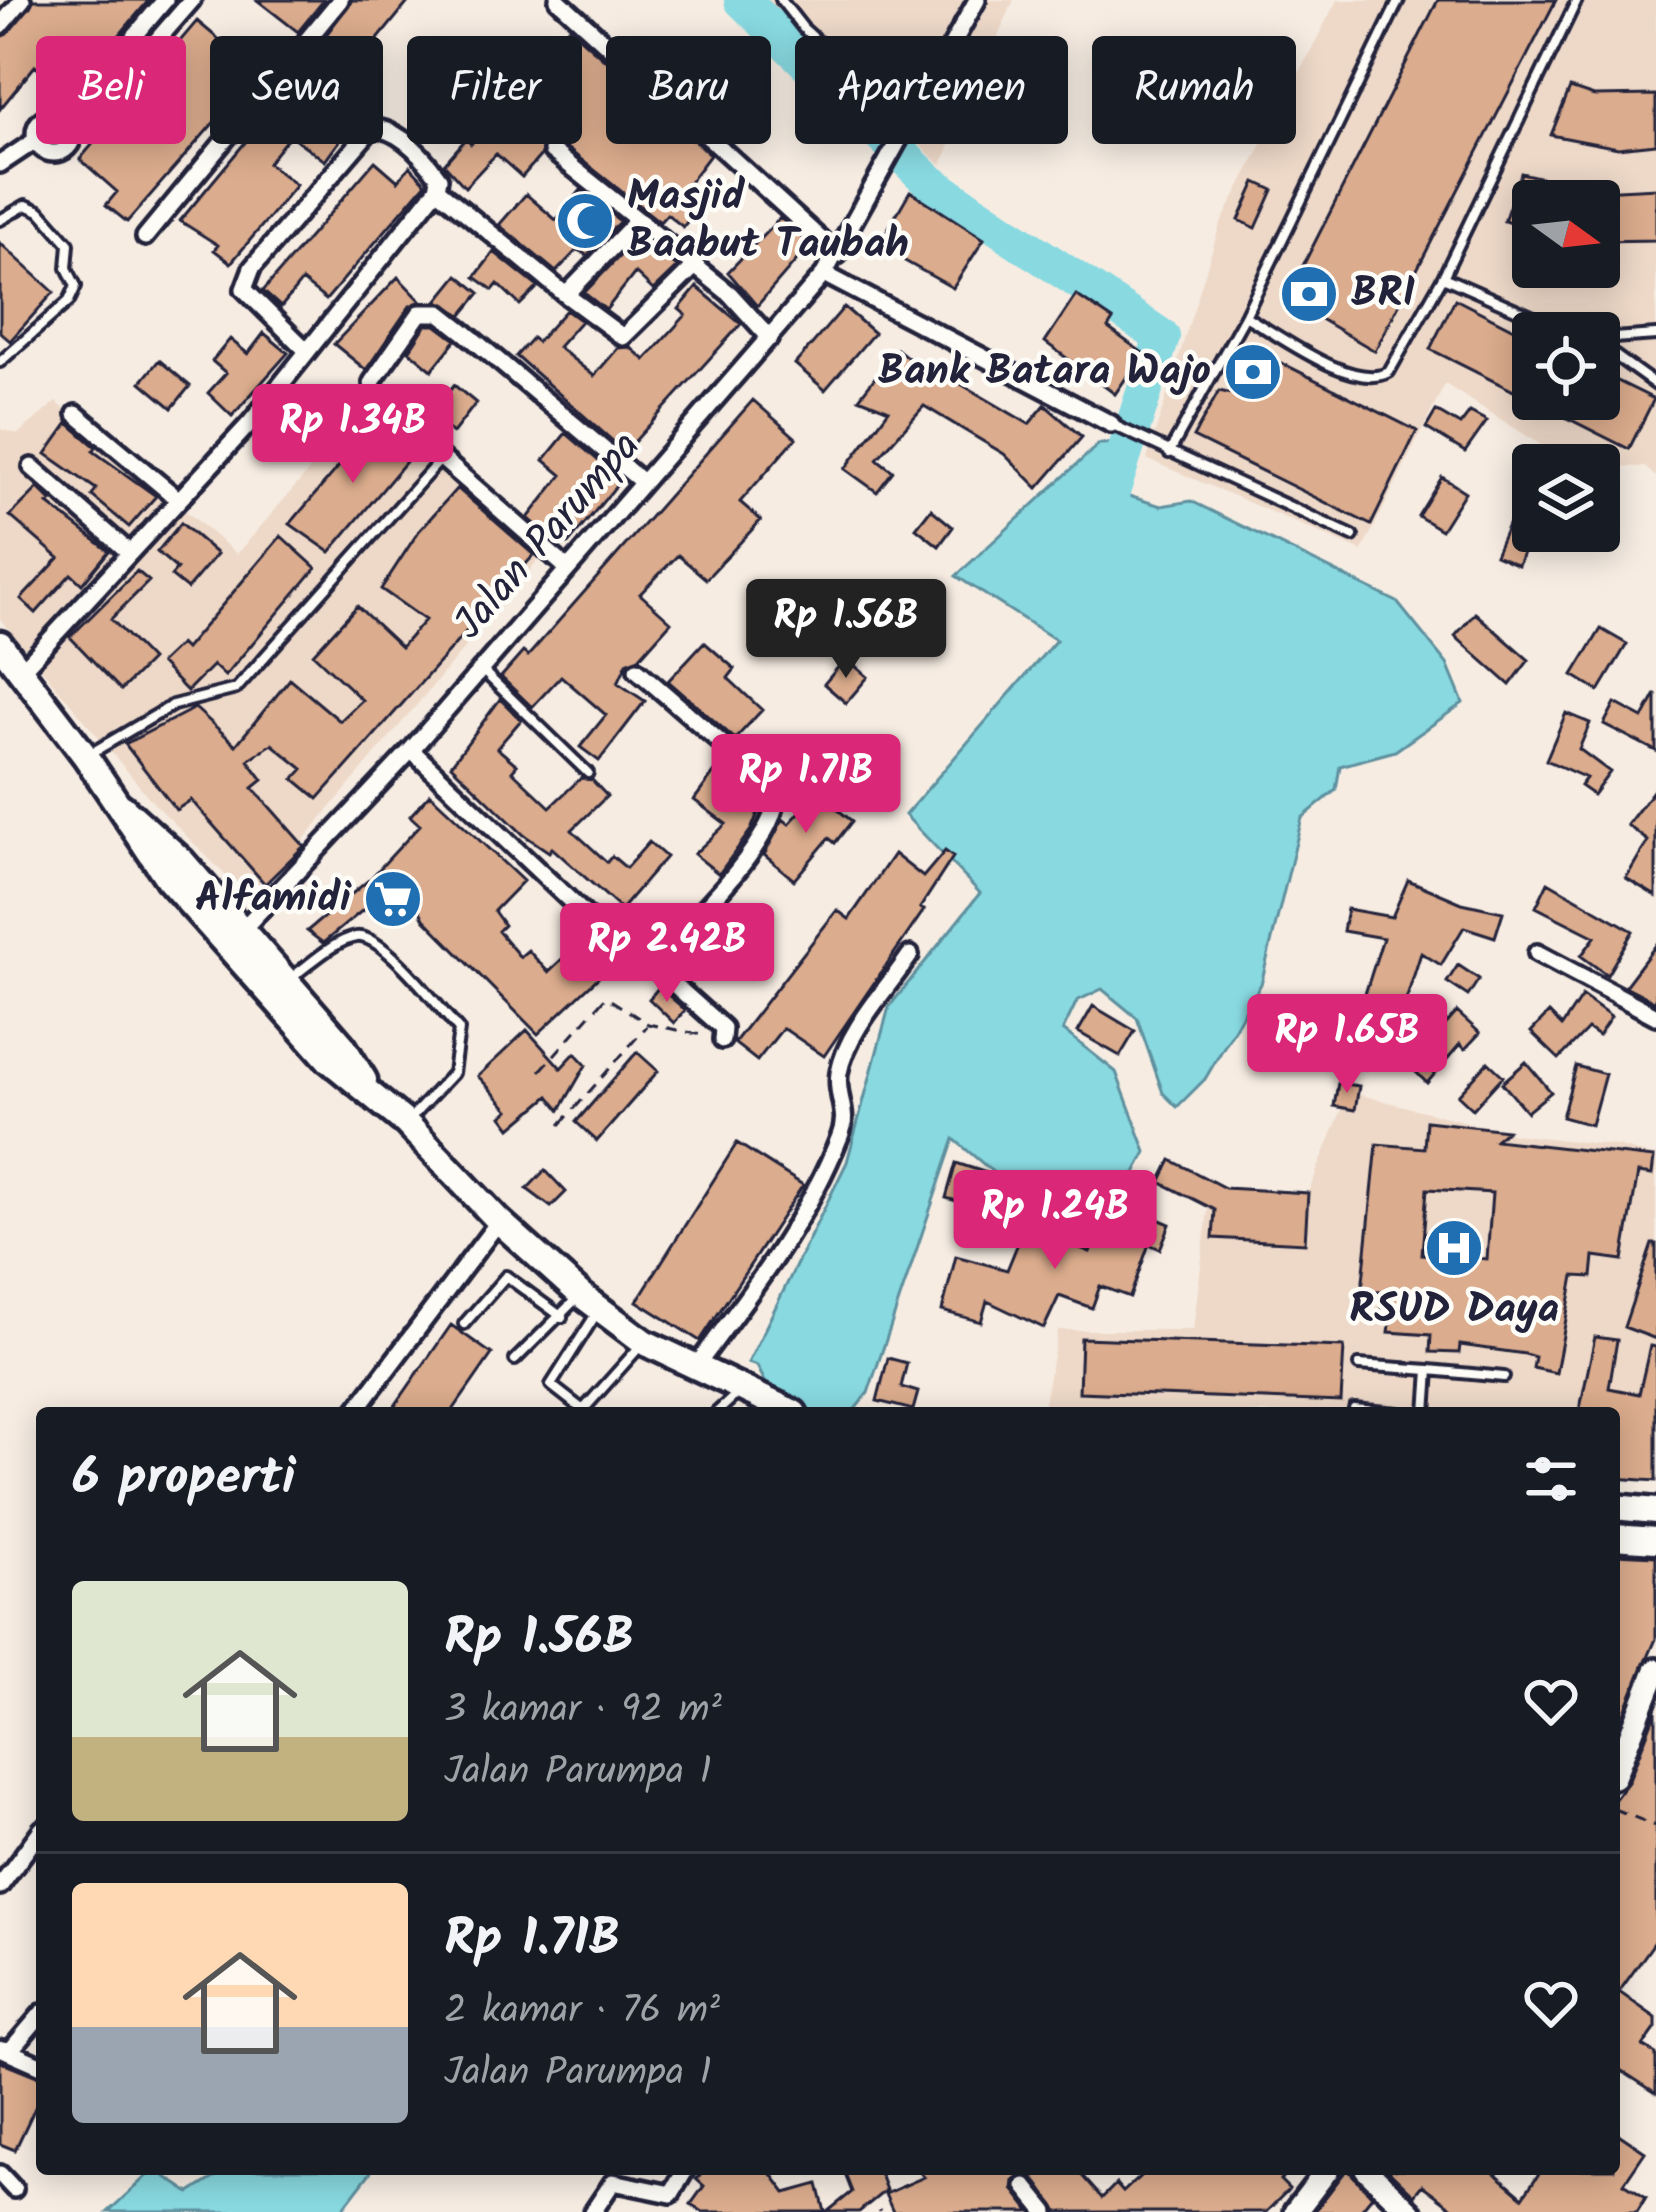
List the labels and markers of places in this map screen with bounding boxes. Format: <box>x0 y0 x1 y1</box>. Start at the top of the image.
place label: Masjid Baabut Taubah <box>627 164 909 279</box>
mosque icon: Masjid Baabut Taubah <box>554 190 616 252</box>
place label: BRI <box>1351 261 1415 328</box>
bank icon: BRI <box>1278 263 1340 325</box>
place label: Bank Batara Wajo <box>878 339 1211 406</box>
bank icon: Bank Batara Wajo <box>1222 341 1284 403</box>
pin: Rp 1.34B <box>229 384 477 486</box>
pin: Rp 1.56B <box>722 579 970 681</box>
pin: Rp 1.71B <box>682 734 930 836</box>
place label: Alfamidi <box>195 866 352 933</box>
supermarket icon: Alfamidi <box>362 868 424 930</box>
pin: Rp 2.42B <box>543 903 791 1005</box>
pin: Rp 1.65B <box>1223 994 1471 1096</box>
pin: Rp 1.24B <box>931 1170 1179 1272</box>
hospital icon: RSUD Daya <box>1423 1217 1485 1279</box>
place label: RSUD Daya <box>1349 1277 1559 1344</box>

